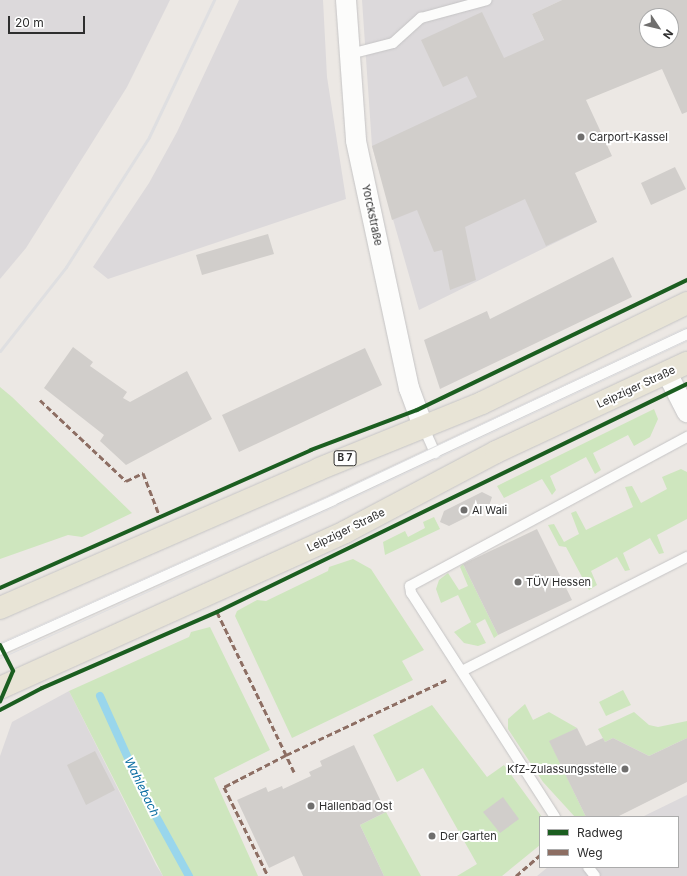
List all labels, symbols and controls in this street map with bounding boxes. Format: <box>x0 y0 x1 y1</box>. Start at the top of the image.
scale bar <box>10 8 87 34</box>
north arrow <box>639 8 679 48</box>
text: 20 m <box>15 15 44 30</box>
text: N <box>660 27 676 42</box>
place label: Carport-Kassel <box>589 130 668 144</box>
marker: Carport-Kassel <box>576 132 586 142</box>
street label: Yorckstraße <box>359 183 385 247</box>
street label: Leipziger Straße <box>595 363 677 411</box>
road number: B 7 <box>333 450 357 466</box>
place label: Al Wali <box>472 503 507 517</box>
street label: Leipziger Straße <box>305 505 387 555</box>
marker: Al Wali <box>459 505 469 515</box>
place label: TÜV Hessen <box>526 575 591 589</box>
marker: TÜV Hessen <box>513 577 523 587</box>
water label: Wahlebach <box>121 755 163 819</box>
place label: KfZ-Zulassungsstelle <box>507 762 617 776</box>
marker: KfZ-Zulassungsstelle <box>620 764 630 774</box>
place label: Hallenbad Ost <box>319 799 392 813</box>
marker: Hallenbad Ost <box>306 801 316 811</box>
legend <box>539 816 679 868</box>
text: Radweg <box>577 825 623 840</box>
place label: Der Garten <box>440 829 497 843</box>
marker: Der Garten <box>427 831 437 841</box>
text: Weg <box>577 845 603 860</box>

